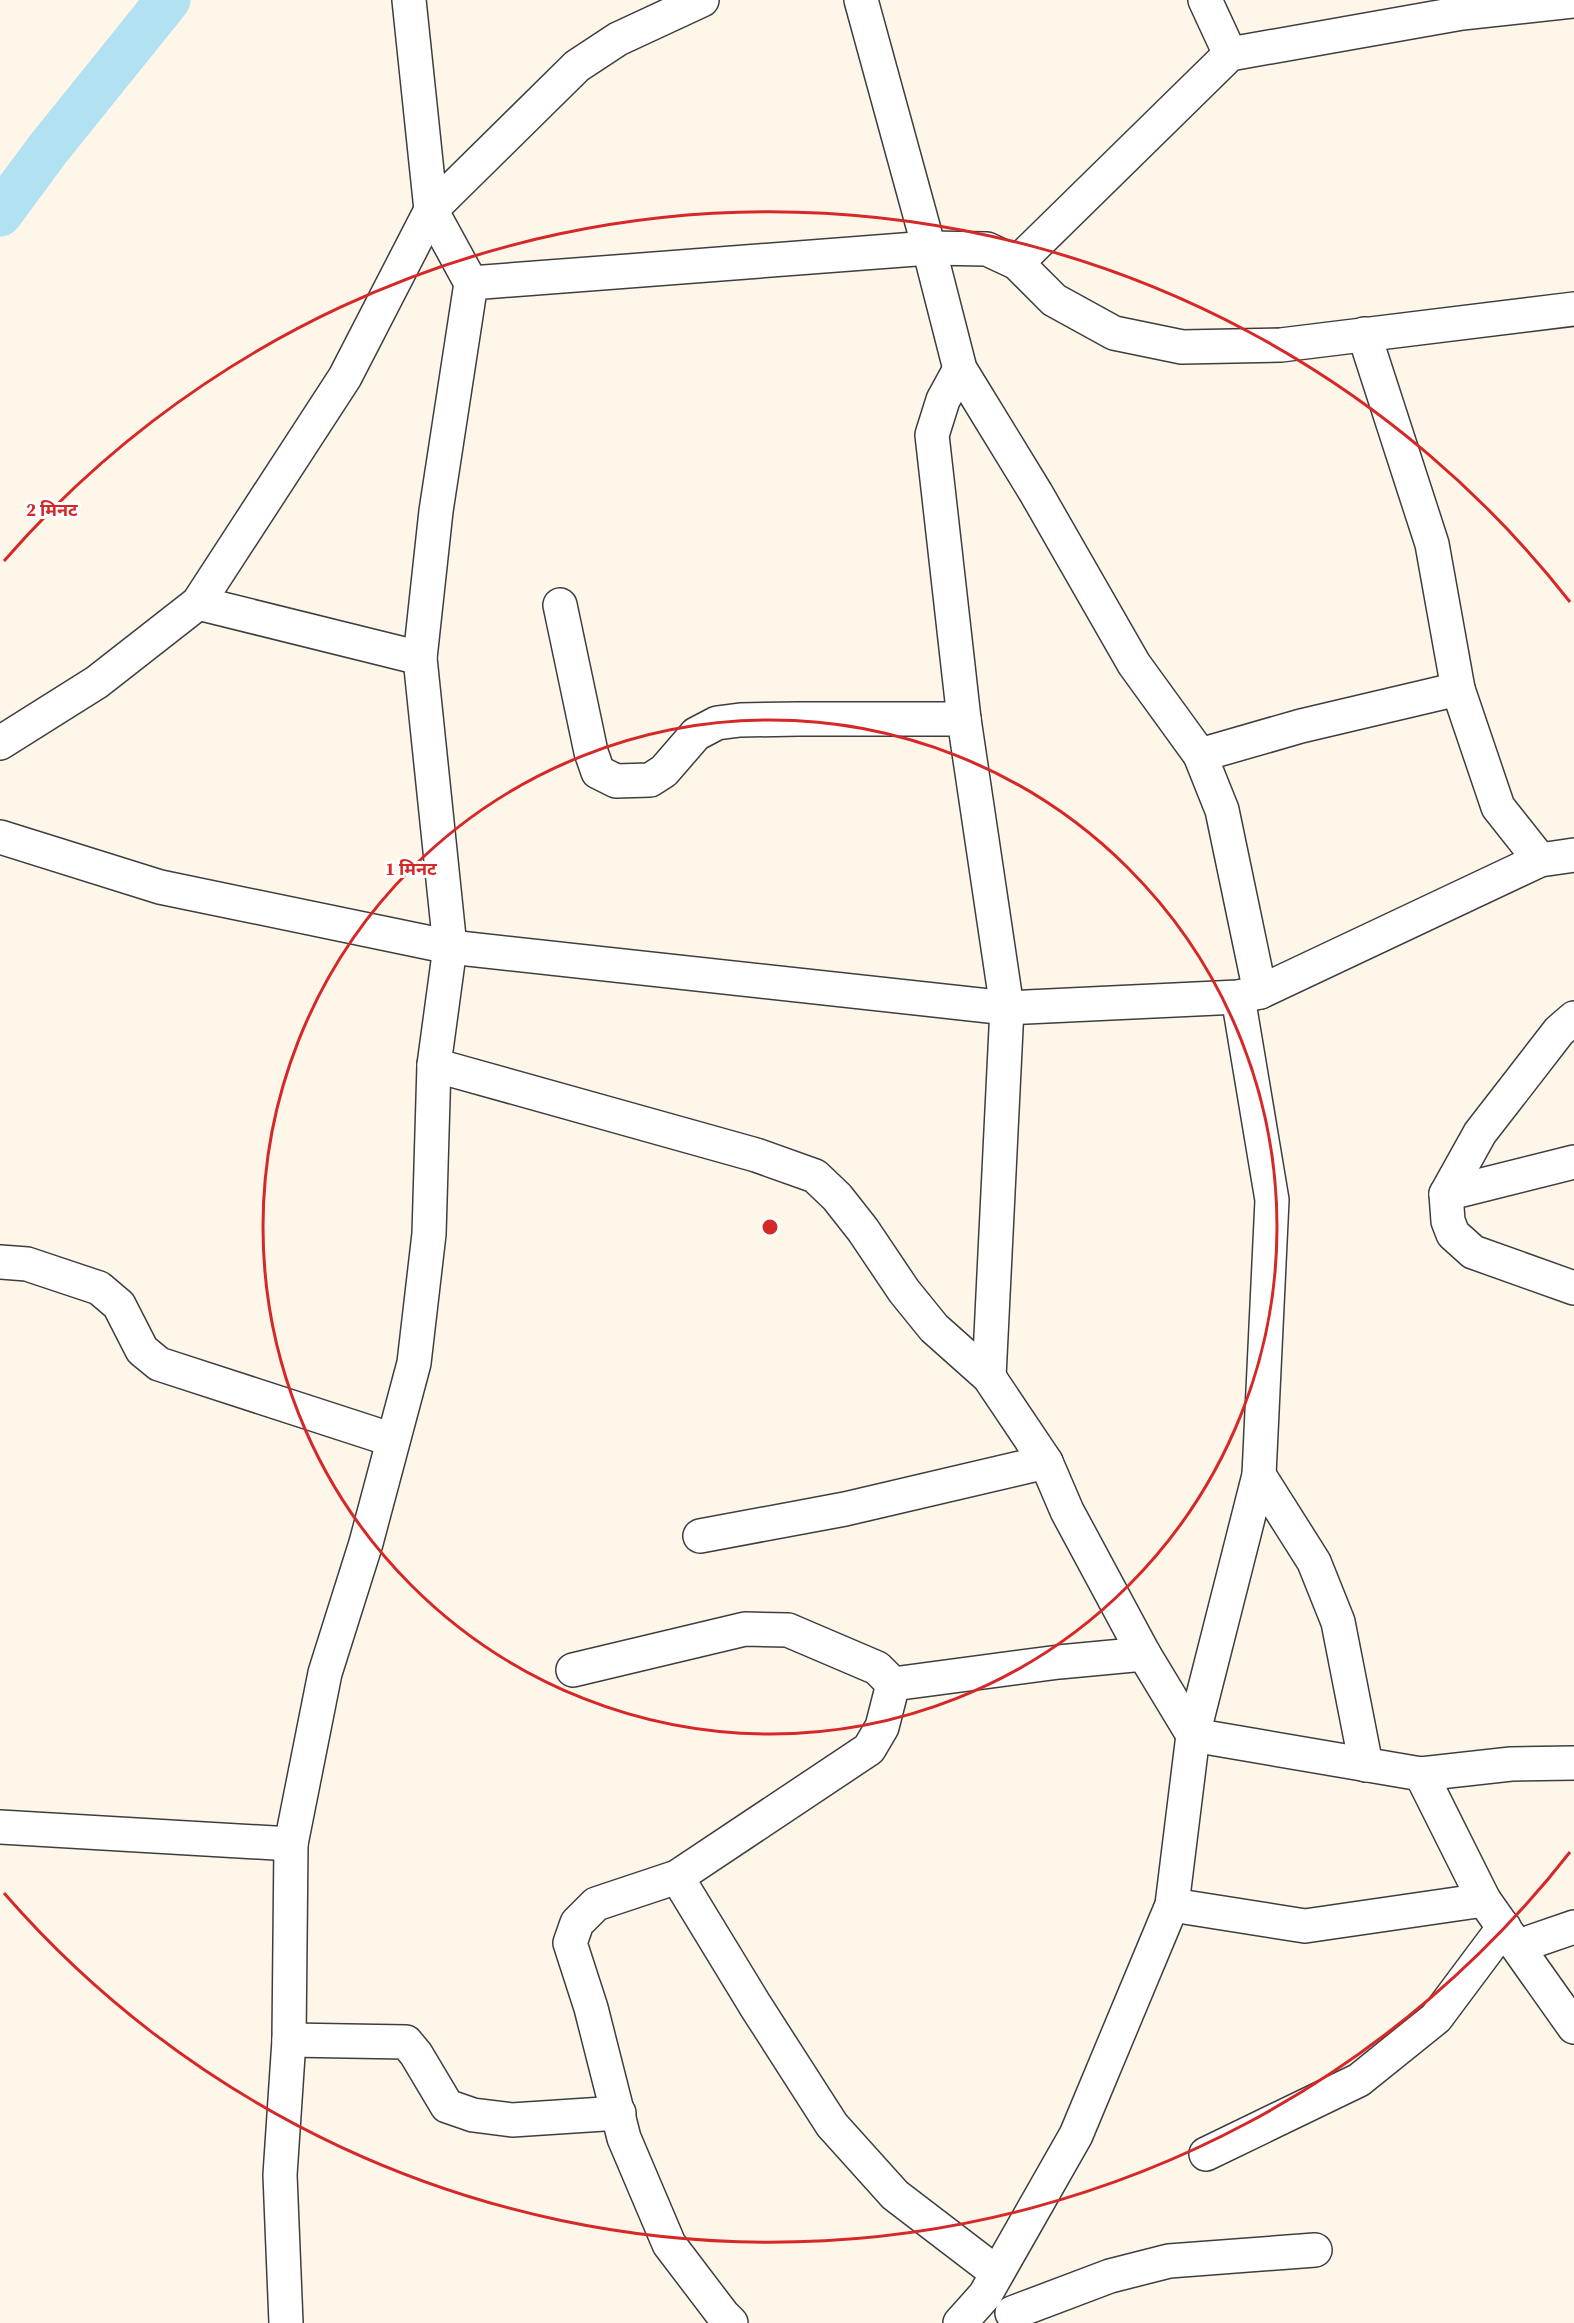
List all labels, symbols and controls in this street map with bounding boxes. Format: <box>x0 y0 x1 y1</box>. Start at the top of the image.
text: 2 मिनट <box>26 497 78 522</box>
text: 1 मिनट <box>385 856 437 881</box>
centre of rings <box>760 1217 780 1237</box>

